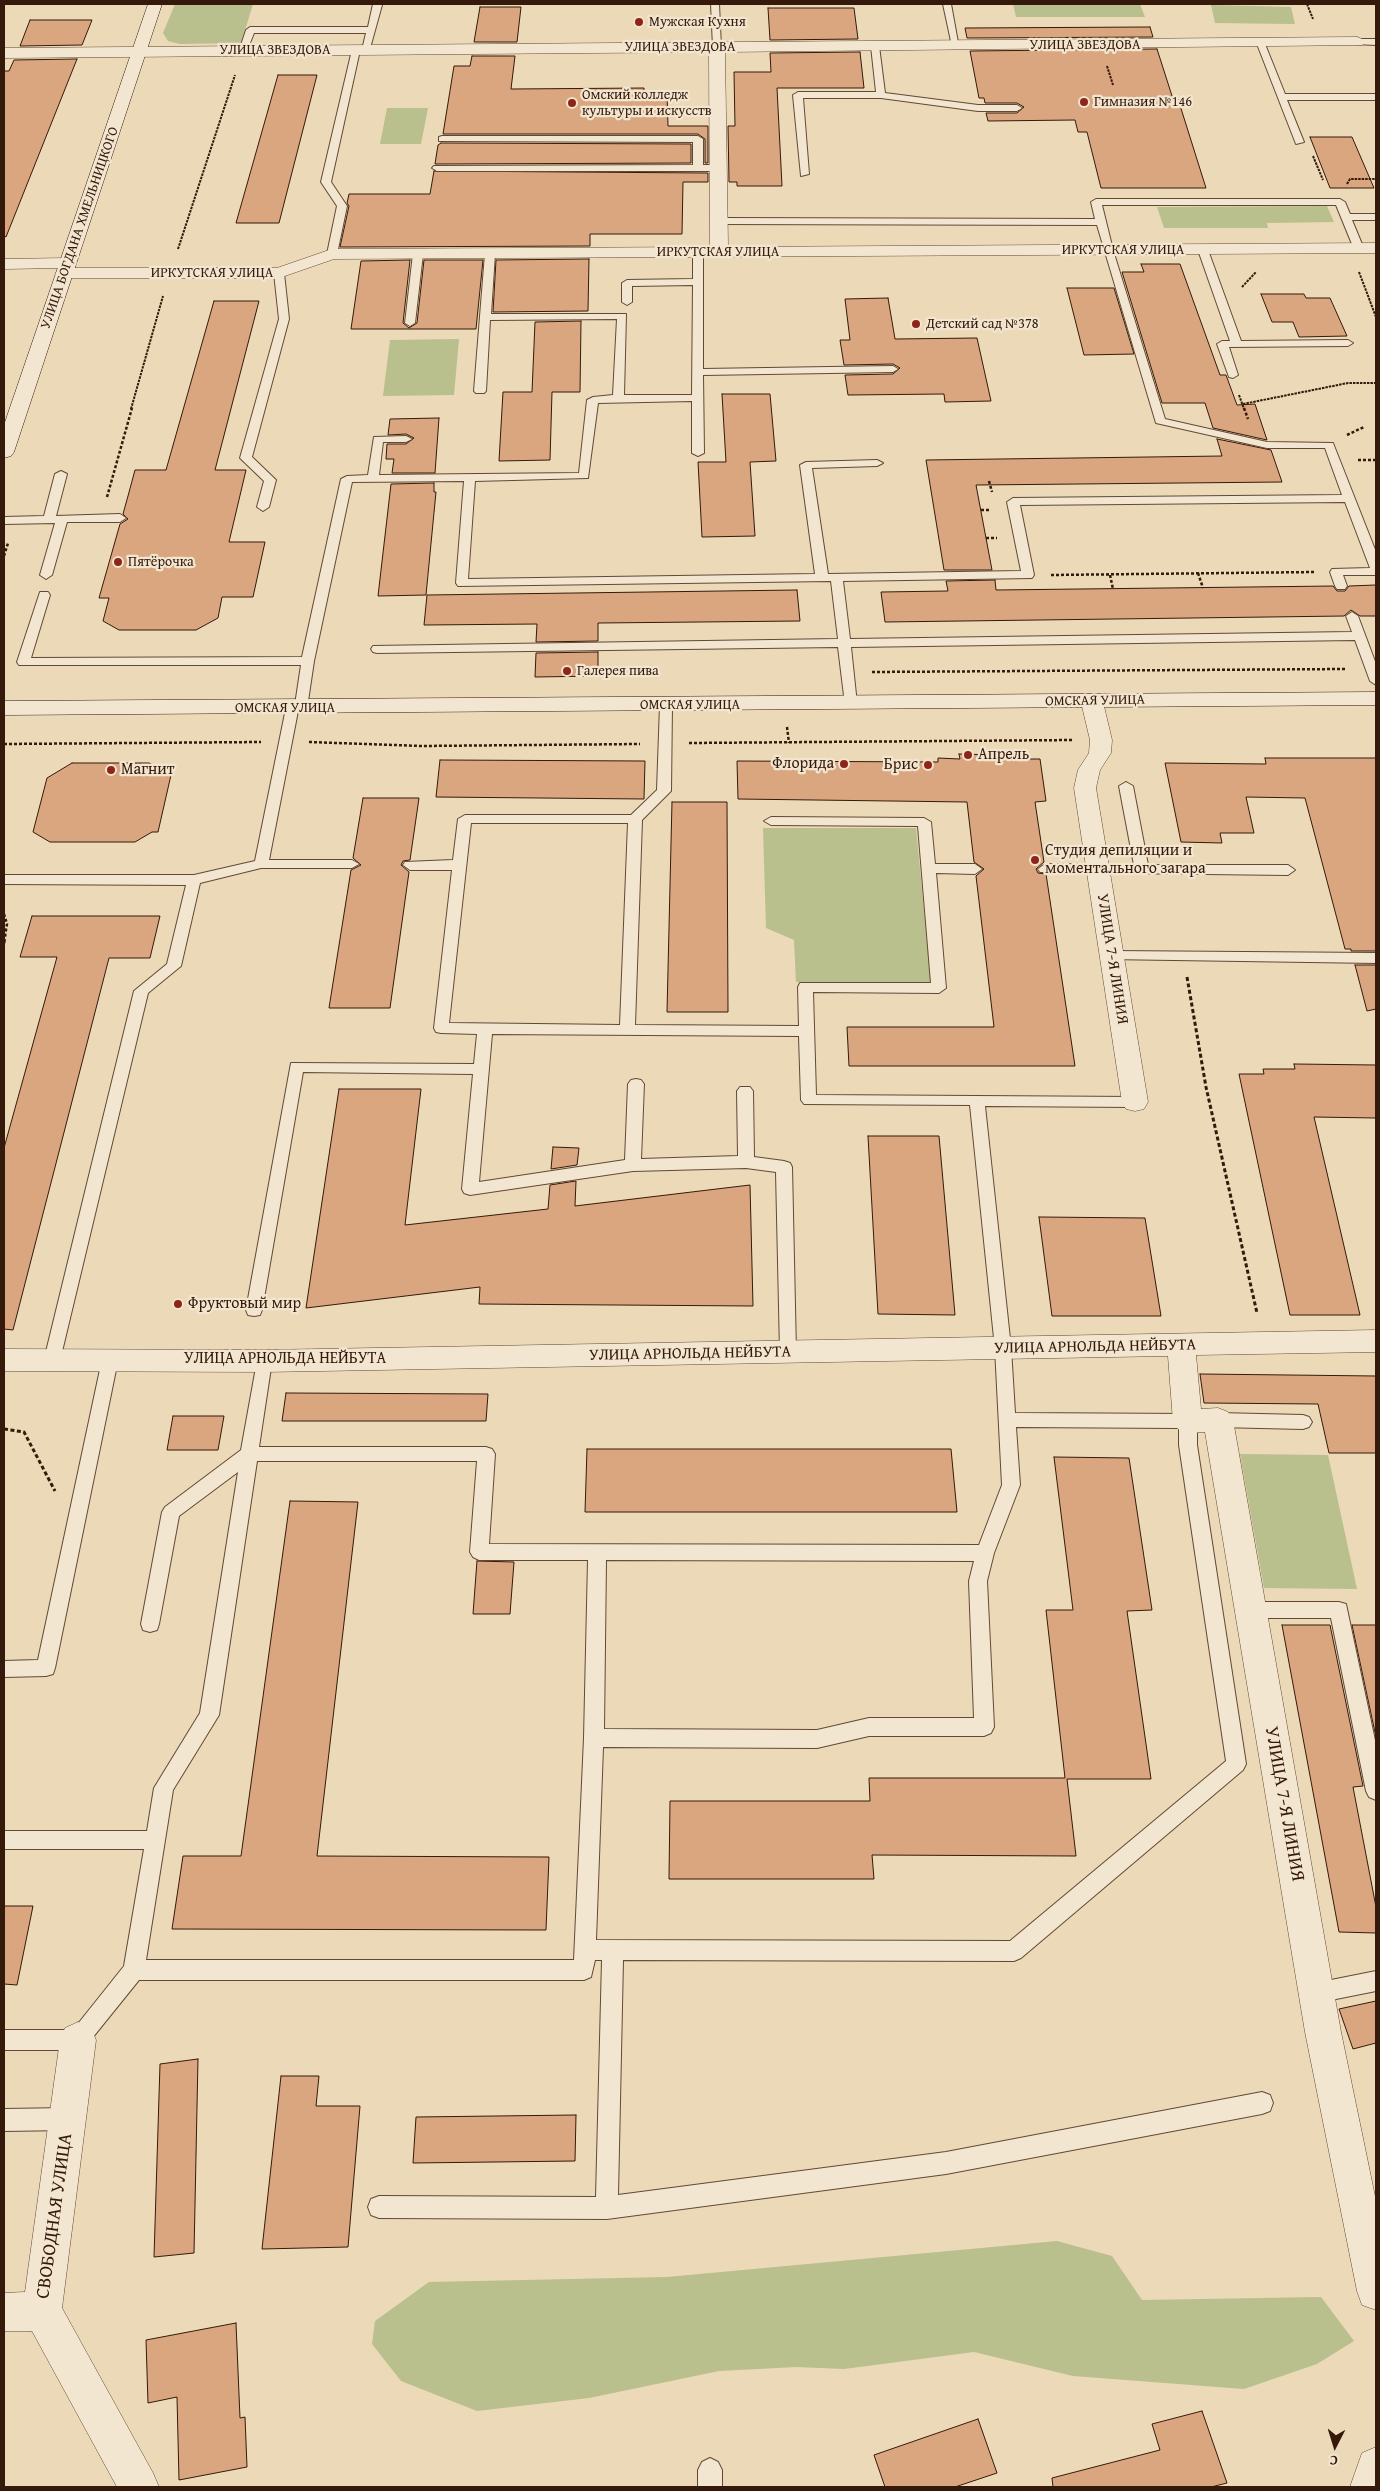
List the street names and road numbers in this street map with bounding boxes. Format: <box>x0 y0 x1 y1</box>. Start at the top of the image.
street label: УЛИЦА ЗВЕЗДОВА <box>1030 37 1140 53</box>
street label: УЛИЦА ЗВЕЗДОВА <box>625 39 735 55</box>
street label: УЛИЦА ЗВЕЗДОВА <box>220 42 330 58</box>
street label: УЛИЦА БОГДАНА ХМЕЛЬНИЦКОГО <box>37 125 123 331</box>
street label: ИРКУТСКАЯ УЛИЦА <box>1062 242 1184 258</box>
street label: ИРКУТСКАЯ УЛИЦА <box>657 244 779 260</box>
street label: ИРКУТСКАЯ УЛИЦА <box>151 265 273 281</box>
street label: ОМСКАЯ УЛИЦА <box>1045 692 1145 710</box>
street label: ОМСКАЯ УЛИЦА <box>640 697 740 713</box>
street label: ОМСКАЯ УЛИЦА <box>235 700 335 716</box>
street label: УЛИЦА 7-Я ЛИНИЯ <box>1092 892 1132 1026</box>
street label: УЛИЦА АРНОЛЬДА НЕЙБУТА <box>994 1336 1196 1358</box>
street label: УЛИЦА АРНОЛЬДА НЕЙБУТА <box>589 1343 791 1365</box>
street label: УЛИЦА АРНОЛЬДА НЕЙБУТА <box>184 1349 386 1369</box>
street label: УЛИЦА 7-Я ЛИНИЯ <box>1259 1725 1309 1883</box>
street label: СВОБОДНАЯ УЛИЦА <box>32 2132 78 2300</box>

